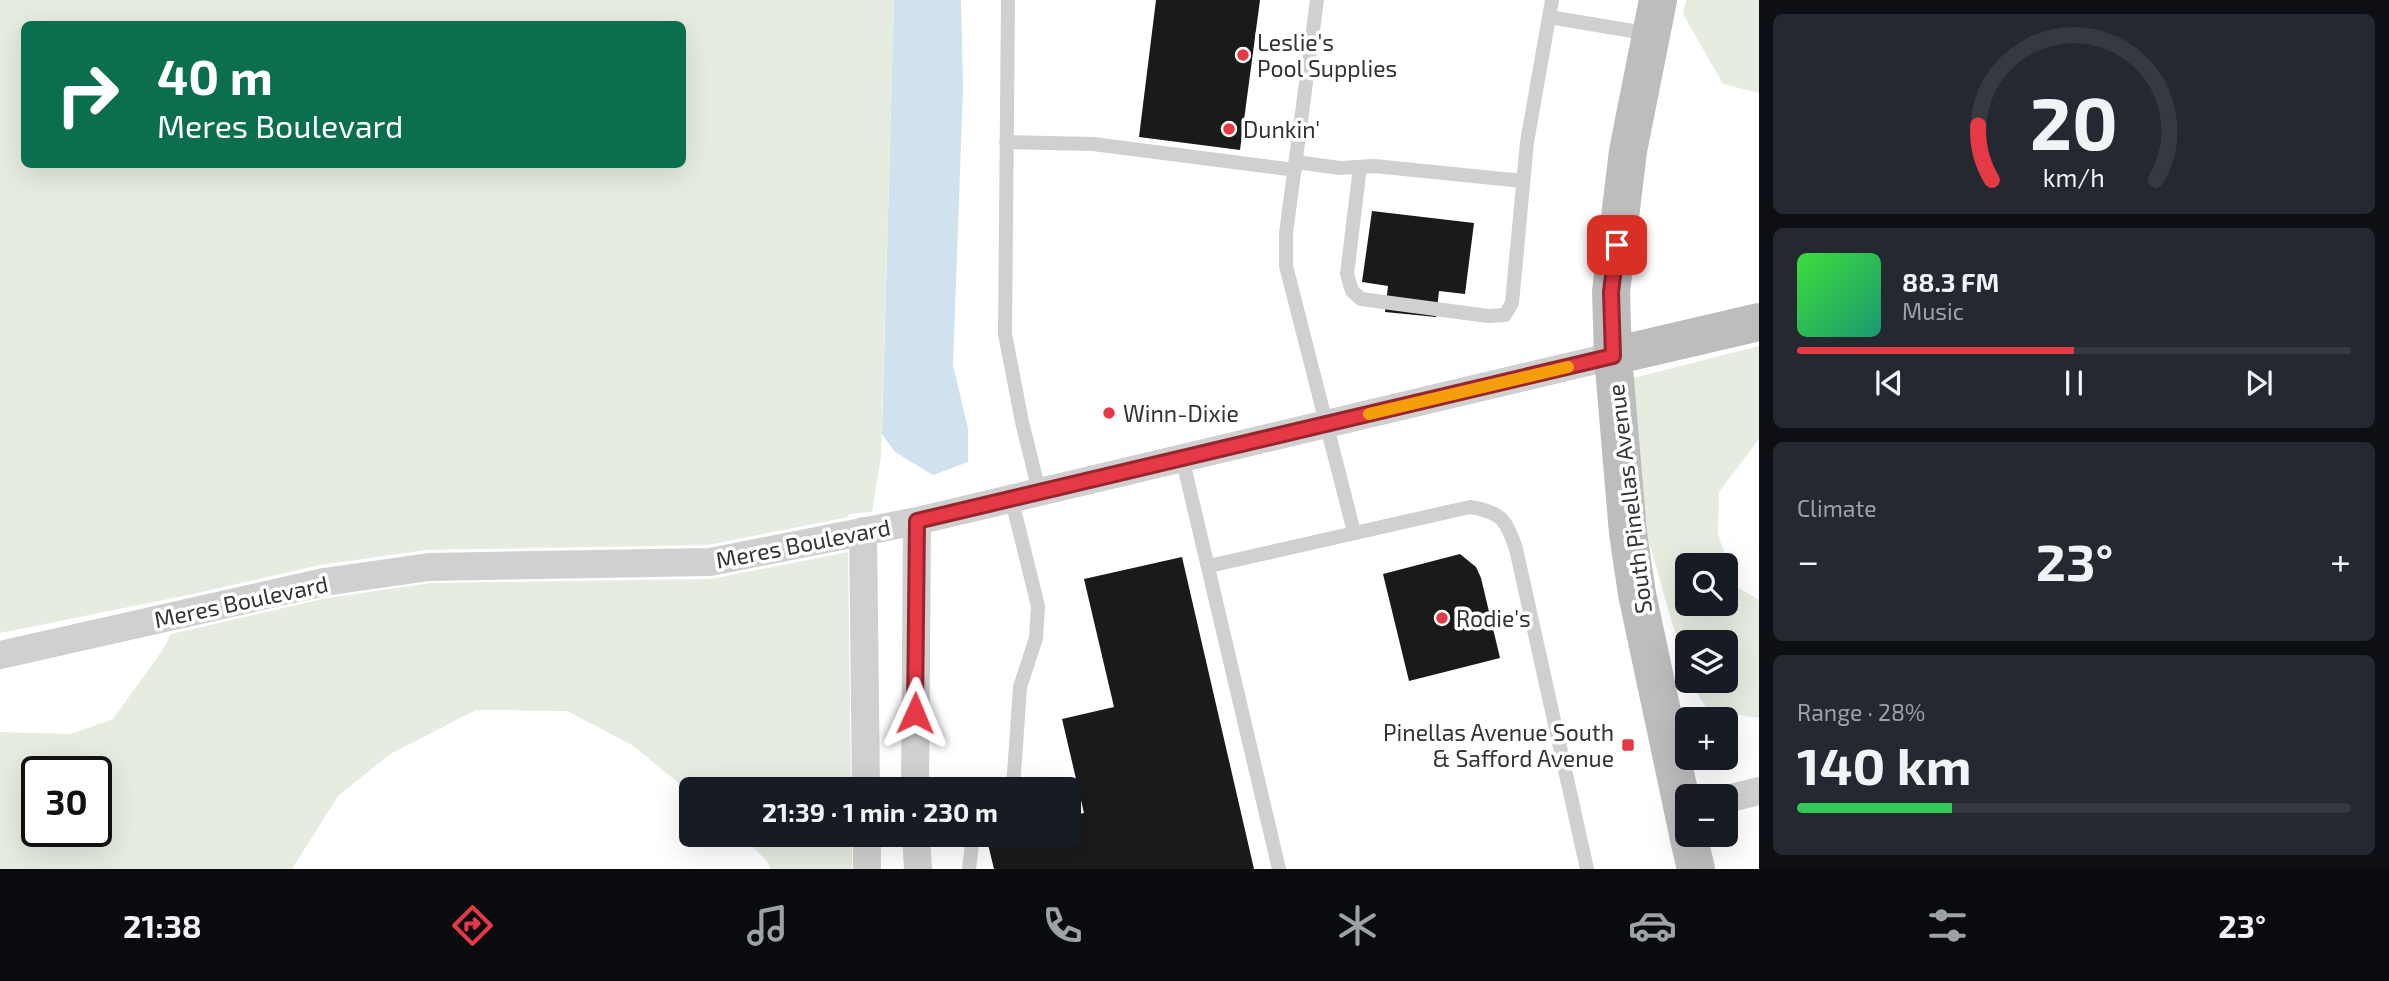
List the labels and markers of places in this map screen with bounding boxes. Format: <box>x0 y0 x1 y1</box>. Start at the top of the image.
place label: Leslie's Pool Supplies <box>1257 28 1397 82</box>
marker: Leslie's Pool Supplies <box>1235 47 1251 63</box>
place label: Dunkin' <box>1243 115 1320 143</box>
marker: Dunkin' <box>1221 121 1237 137</box>
pin <box>1587 215 1647 275</box>
place label: Winn-Dixie <box>1123 399 1239 427</box>
marker: Winn-Dixie <box>1101 405 1117 421</box>
place label: Rodie's <box>1456 604 1531 632</box>
marker: Rodie's <box>1434 610 1450 626</box>
place label: Pinellas Avenue South & Safford Avenue <box>1383 718 1614 772</box>
marker: Pinellas Avenue South & Safford Avenue <box>1620 737 1636 753</box>

